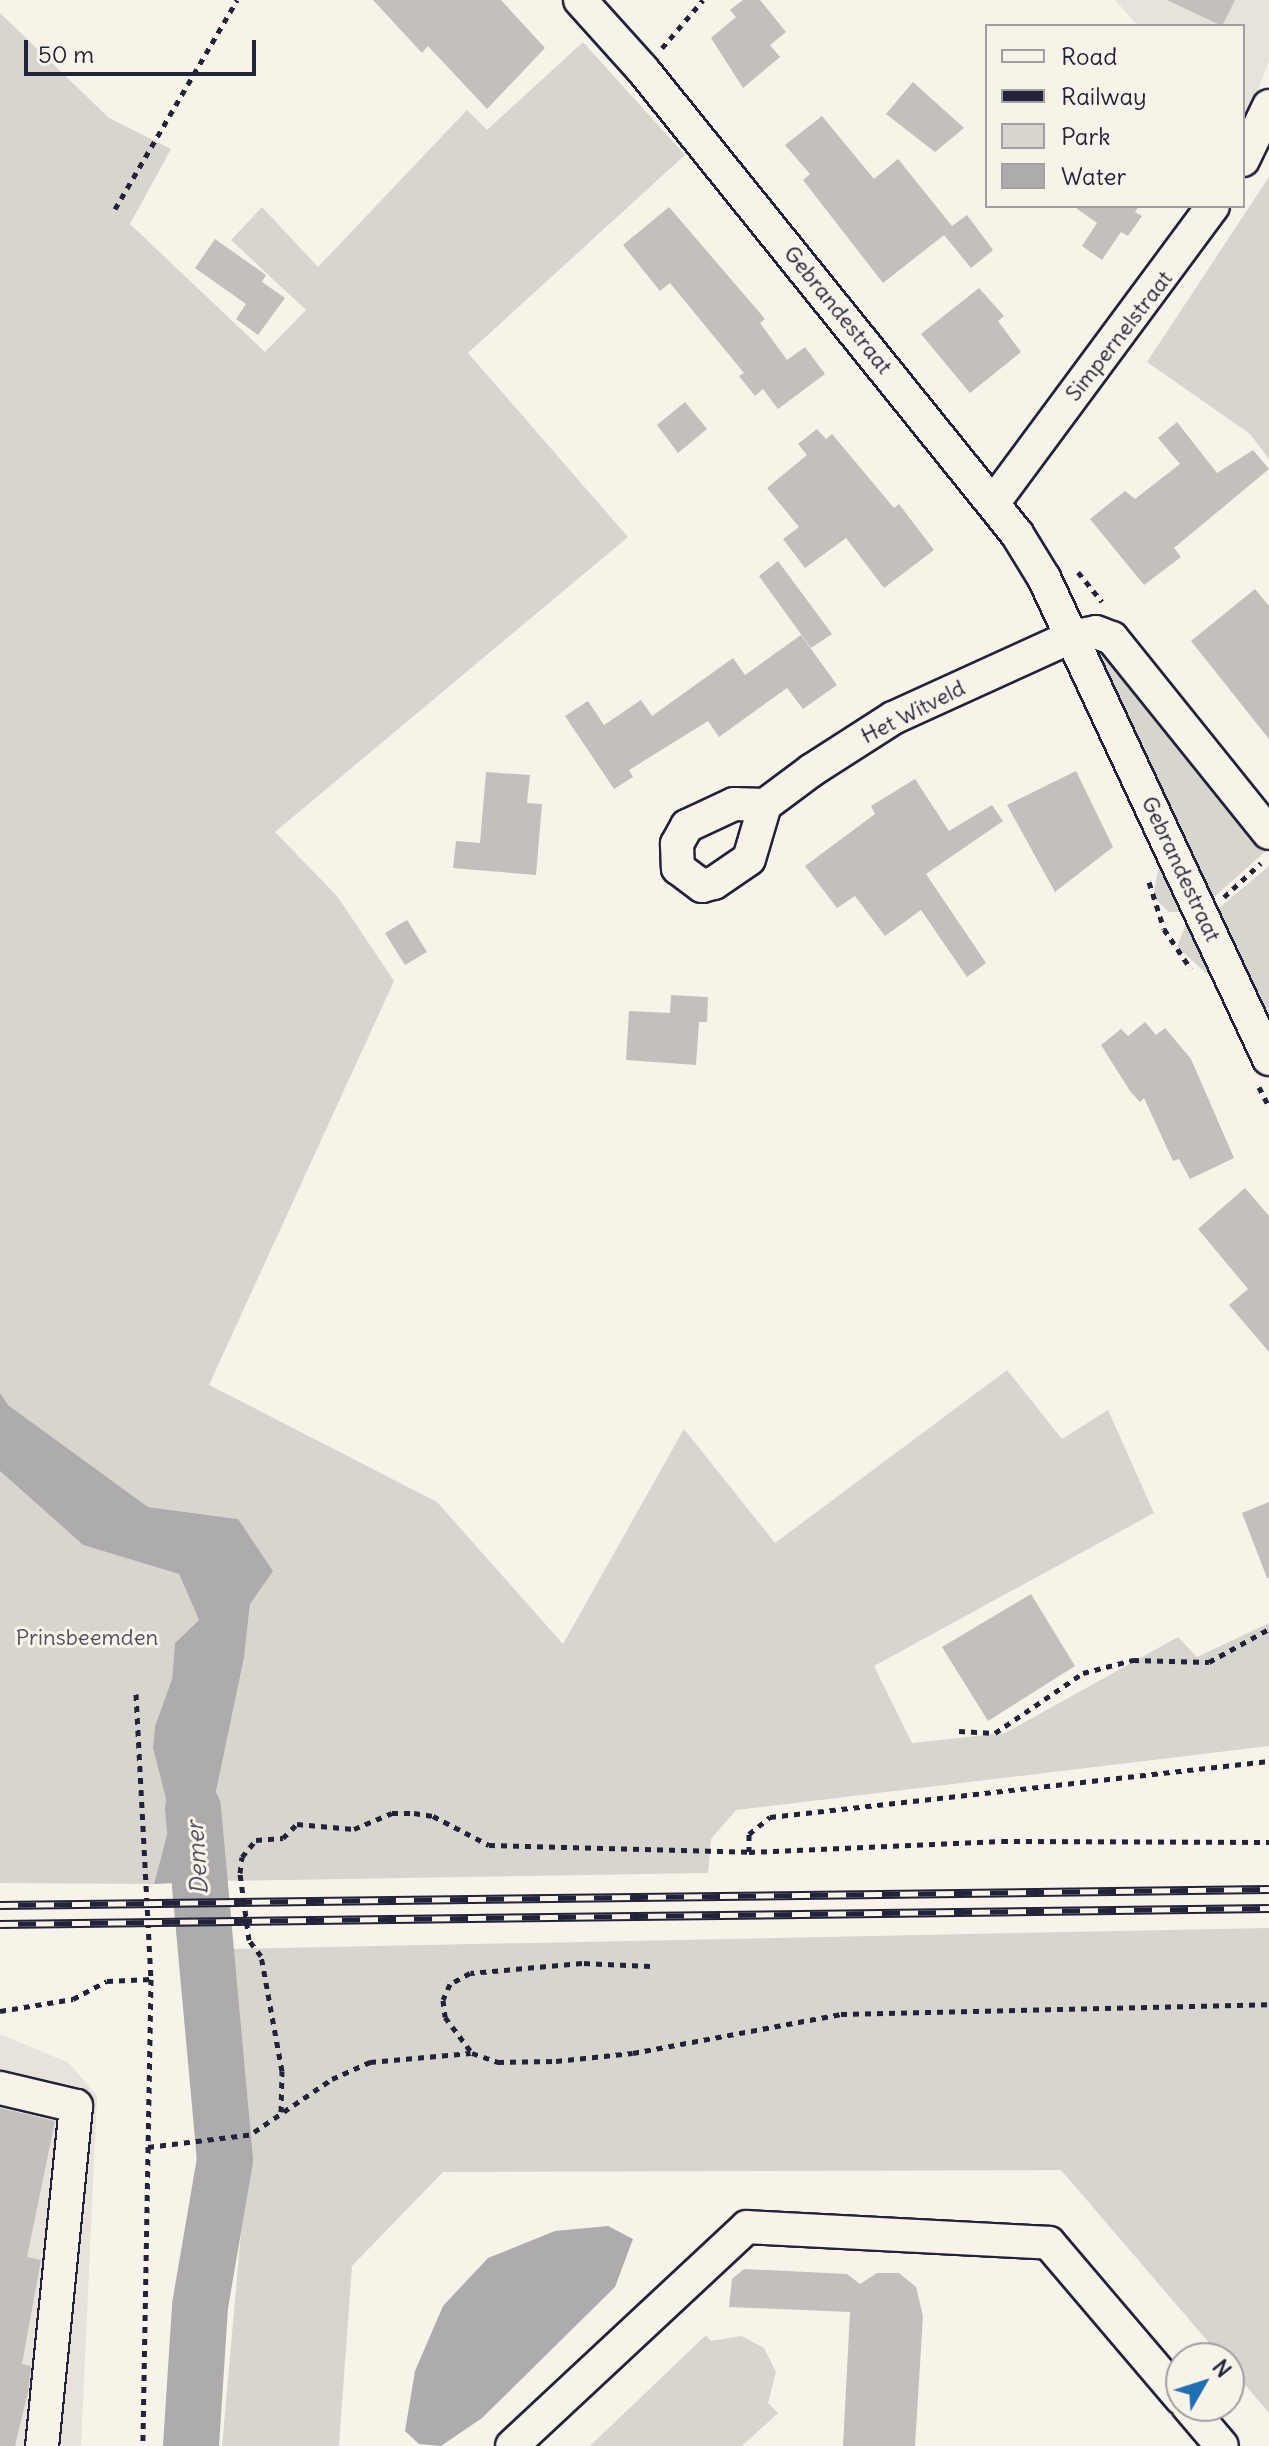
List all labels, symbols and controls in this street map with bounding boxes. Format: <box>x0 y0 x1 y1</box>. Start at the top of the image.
scale bar <box>28 24 260 74</box>
legend <box>985 24 1245 208</box>
text: 50 m <box>38 39 94 69</box>
text: Road <box>1061 41 1117 71</box>
text: Railway <box>1061 81 1147 111</box>
text: Park <box>1061 121 1111 151</box>
text: Water <box>1061 161 1126 191</box>
street label: Gebrandestraat <box>778 241 898 379</box>
street label: Simpernelstraat <box>1060 266 1178 406</box>
street label: Het Witveld <box>857 675 969 749</box>
street label: Gebrandestraat <box>1136 792 1226 946</box>
park label: Prinsbeemden <box>16 1625 158 1651</box>
water label: Demer <box>180 1820 214 1896</box>
north arrow <box>1165 2342 1245 2422</box>
text: N <box>1206 2353 1238 2383</box>

